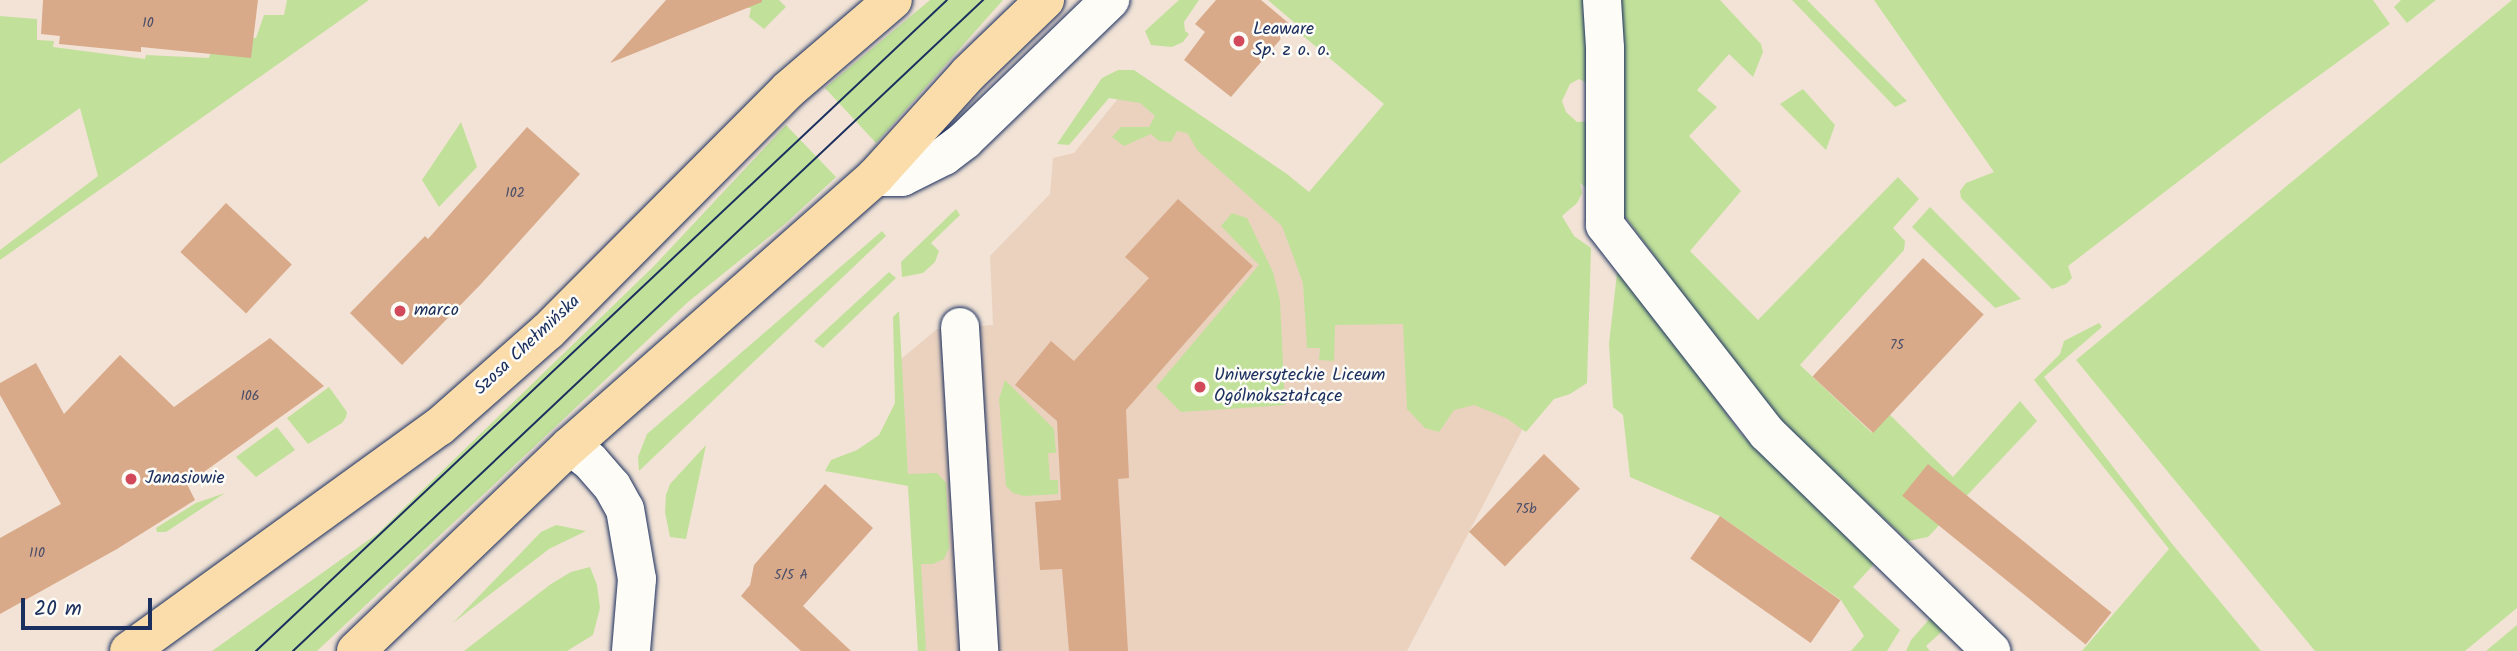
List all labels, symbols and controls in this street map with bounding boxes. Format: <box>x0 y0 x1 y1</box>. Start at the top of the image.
house number: 10 <box>142 15 154 31</box>
place label: Leaware Sp. z o. o. <box>1253 20 1330 62</box>
marker: Leaware Sp. z o. o. <box>1231 33 1247 49</box>
house number: 102 <box>505 185 525 201</box>
street label: Szosa Chełmińska <box>471 291 585 401</box>
place label: marco <box>414 300 459 322</box>
marker: marco <box>392 303 408 319</box>
house number: 75 <box>1890 337 1904 353</box>
place label: Uniwersyteckie Liceum Ogólnokształcące <box>1214 366 1385 408</box>
marker: Uniwersyteckie Liceum Ogólnokształcące <box>1192 379 1208 395</box>
house number: 106 <box>240 388 260 404</box>
place label: Janasiowie <box>145 468 225 490</box>
marker: Janasiowie <box>123 471 139 487</box>
house number: 75b <box>1515 501 1537 517</box>
house number: 110 <box>29 545 45 561</box>
house number: 5/5 A <box>774 567 808 583</box>
scale bar <box>24 584 156 628</box>
text: 20 m <box>34 593 82 626</box>

